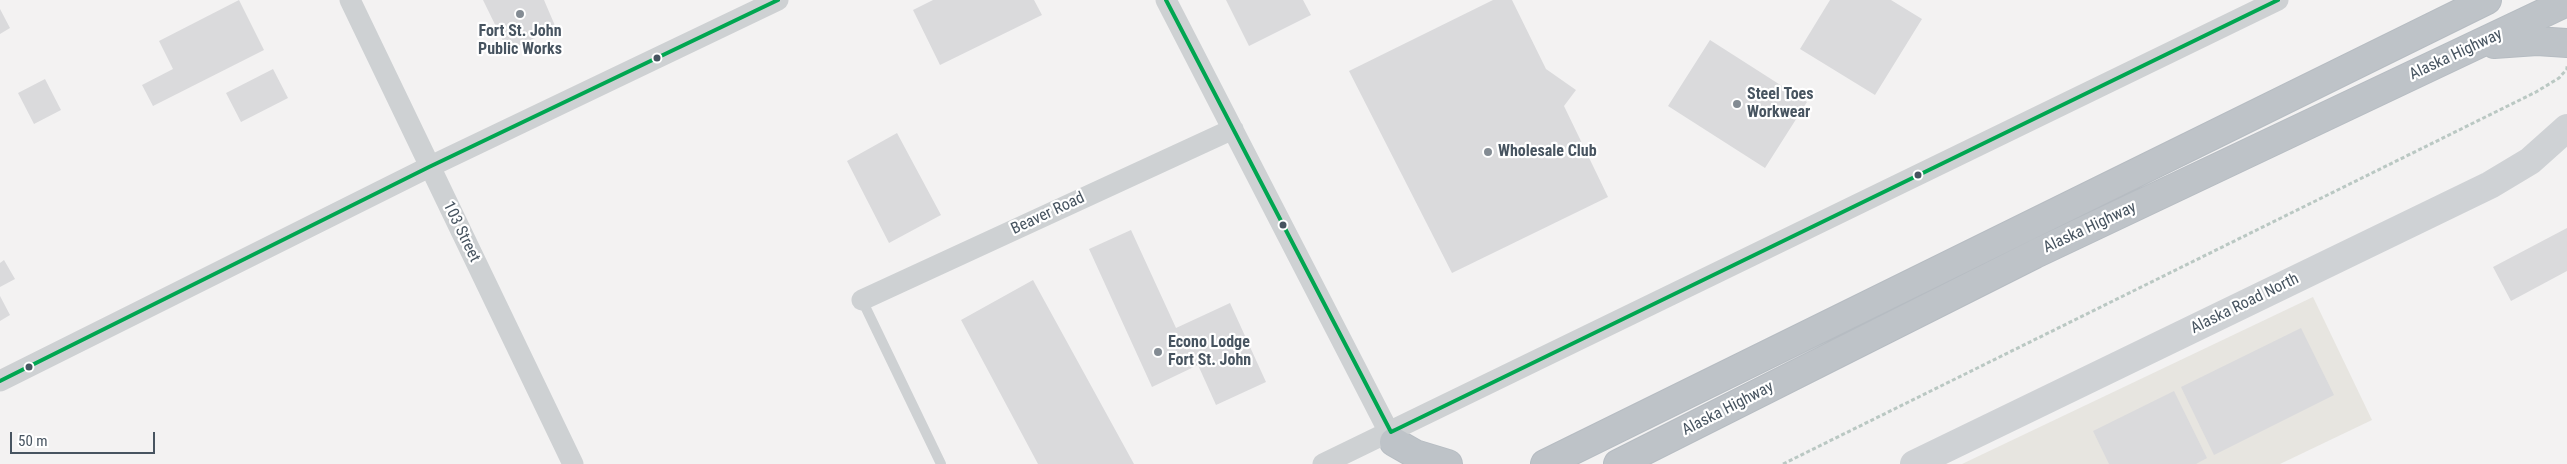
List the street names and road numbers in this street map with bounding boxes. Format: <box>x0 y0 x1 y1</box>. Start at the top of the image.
street label: Alaska Highway <box>2407 25 2505 85</box>
street label: Beaver Road <box>1008 189 1088 239</box>
street label: Alaska Highway <box>2041 198 2139 258</box>
street label: 103 Street <box>438 199 484 265</box>
street label: Alaska Road North <box>2188 270 2302 338</box>
street label: Alaska Highway <box>1679 378 1777 440</box>

